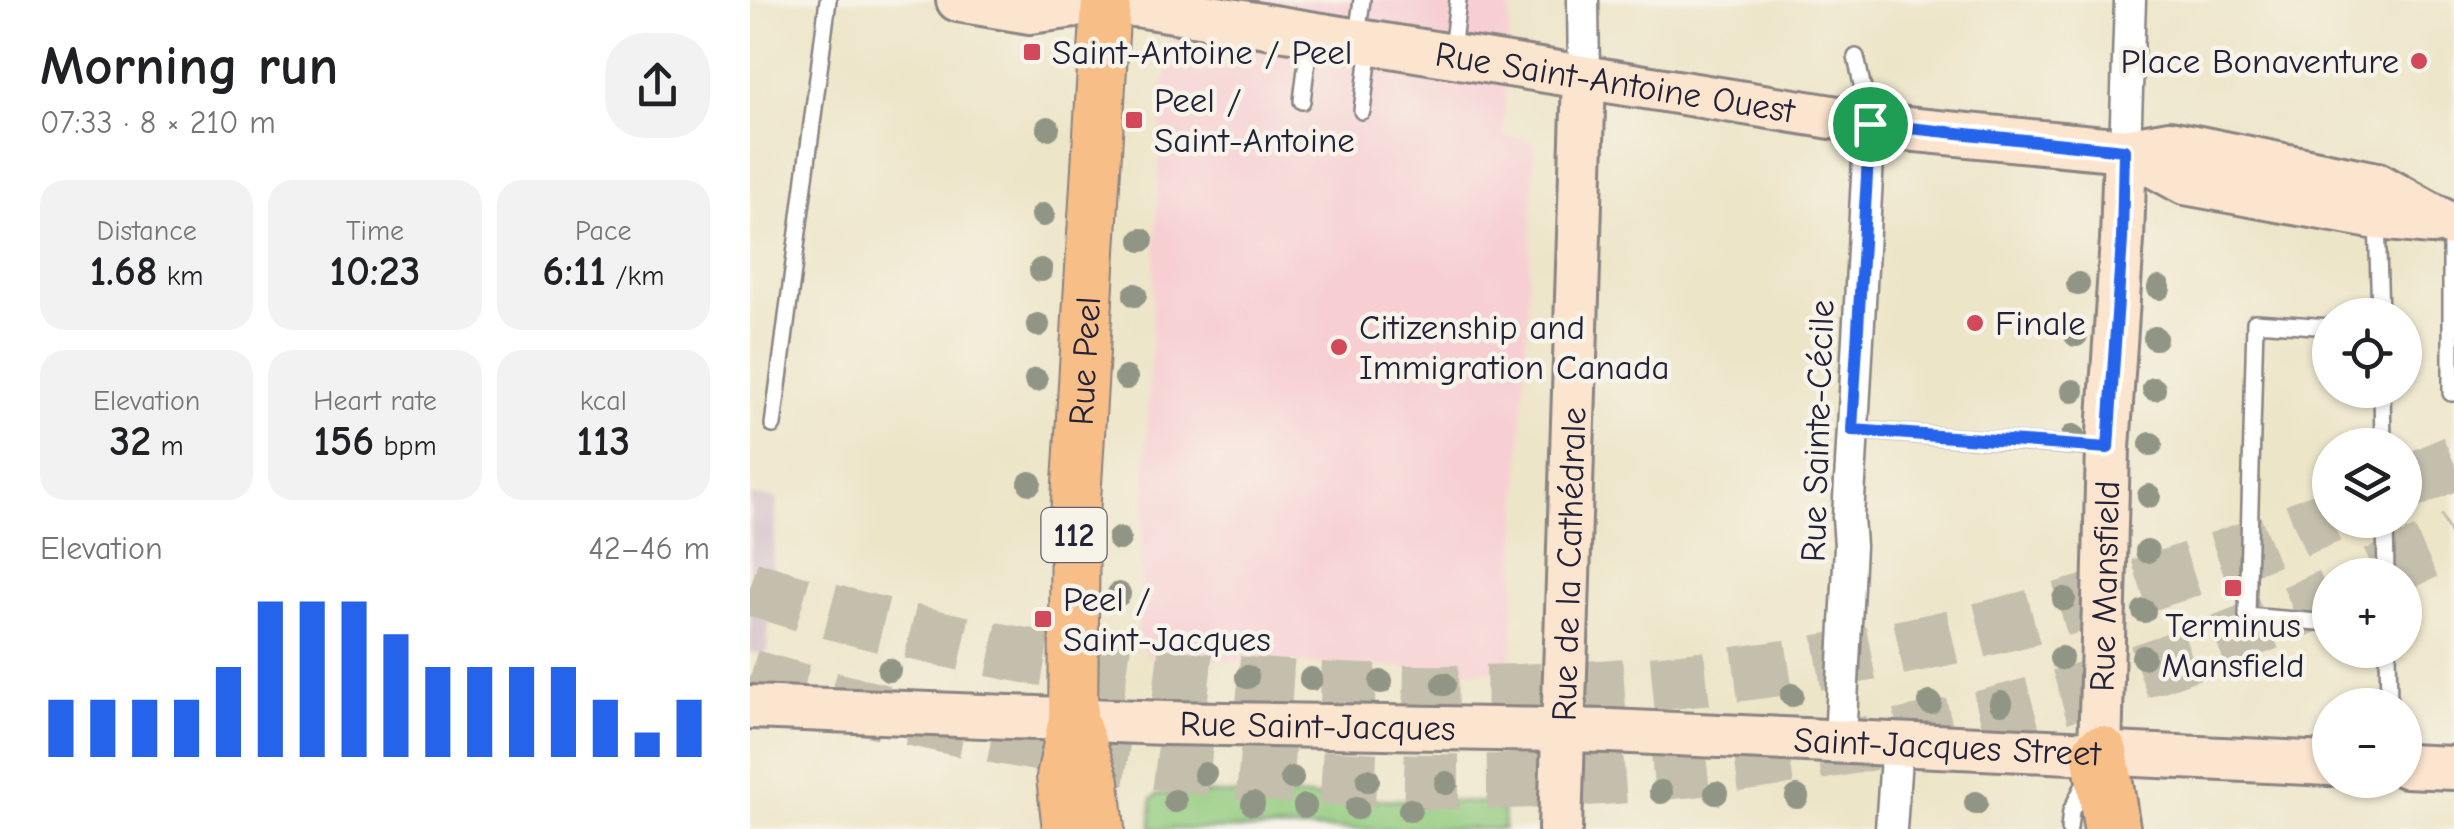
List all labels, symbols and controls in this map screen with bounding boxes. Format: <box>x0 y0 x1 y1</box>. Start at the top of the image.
place label: Saint-Antoine / Peel <box>1052 32 1352 73</box>
button: share <box>605 33 710 138</box>
street label: Rue Saint-Antoine Ouest <box>1432 33 1798 132</box>
text: Morning run <box>40 34 338 98</box>
marker: Saint-Antoine / Peel <box>1021 41 1043 63</box>
place label: Place Bonaventure <box>2120 41 2399 82</box>
marker: Place Bonaventure <box>2408 50 2430 72</box>
place label: Peel / Saint-Antoine <box>1154 80 1355 161</box>
pin <box>1828 82 1913 167</box>
icon: arrive <box>1843 97 1898 152</box>
text: 07:33 · 8 × 210 m <box>40 104 276 141</box>
marker: Peel / Saint-Antoine <box>1123 109 1145 131</box>
text: Distance <box>97 215 197 247</box>
text: Time <box>346 215 404 247</box>
text: Pace <box>575 215 632 247</box>
text: 1.68 <box>90 247 157 296</box>
text: 10:23 <box>330 247 420 296</box>
text: 6:11 <box>542 247 606 296</box>
text: km <box>157 260 203 292</box>
text: /km <box>606 260 664 292</box>
street label: Rue Peel <box>1061 295 1109 426</box>
map controls <box>2312 298 2422 798</box>
button: locate <box>2312 298 2422 408</box>
street label: Rue Sainte-Cécile <box>1792 299 1843 563</box>
place label: Finale <box>1995 303 2086 344</box>
place label: Citizenship and Immigration Canada <box>1359 307 1670 388</box>
marker: Finale <box>1964 312 1986 334</box>
marker: Citizenship and Immigration Canada <box>1328 336 1350 358</box>
text: Elevation <box>93 385 200 417</box>
text: Heart rate <box>313 385 437 417</box>
text: kcal <box>580 385 627 417</box>
street label: Rue de la Cathédrale <box>1543 406 1594 722</box>
text: 32 <box>110 417 151 466</box>
text: 156 <box>313 417 374 466</box>
text: 113 <box>576 417 630 466</box>
button: layers <box>2312 428 2422 538</box>
text: m <box>151 430 184 462</box>
text: bpm <box>374 430 437 462</box>
street label: Rue Mansfield <box>2082 480 2128 692</box>
road number: 112 <box>1042 508 1106 562</box>
text: Elevation <box>40 530 163 567</box>
text: 42–46 m <box>589 530 710 567</box>
button: + <box>2312 558 2422 668</box>
marker: Terminus Mansfield <box>2222 577 2244 599</box>
place label: Peel / Saint-Jacques <box>1063 579 1271 660</box>
place label: Terminus Mansfield <box>2161 605 2305 686</box>
marker: Peel / Saint-Jacques <box>1032 608 1054 630</box>
button: − <box>2312 688 2422 798</box>
street label: Rue Saint-Jacques <box>1179 703 1456 749</box>
street label: Saint-Jacques Street <box>1793 719 2103 775</box>

